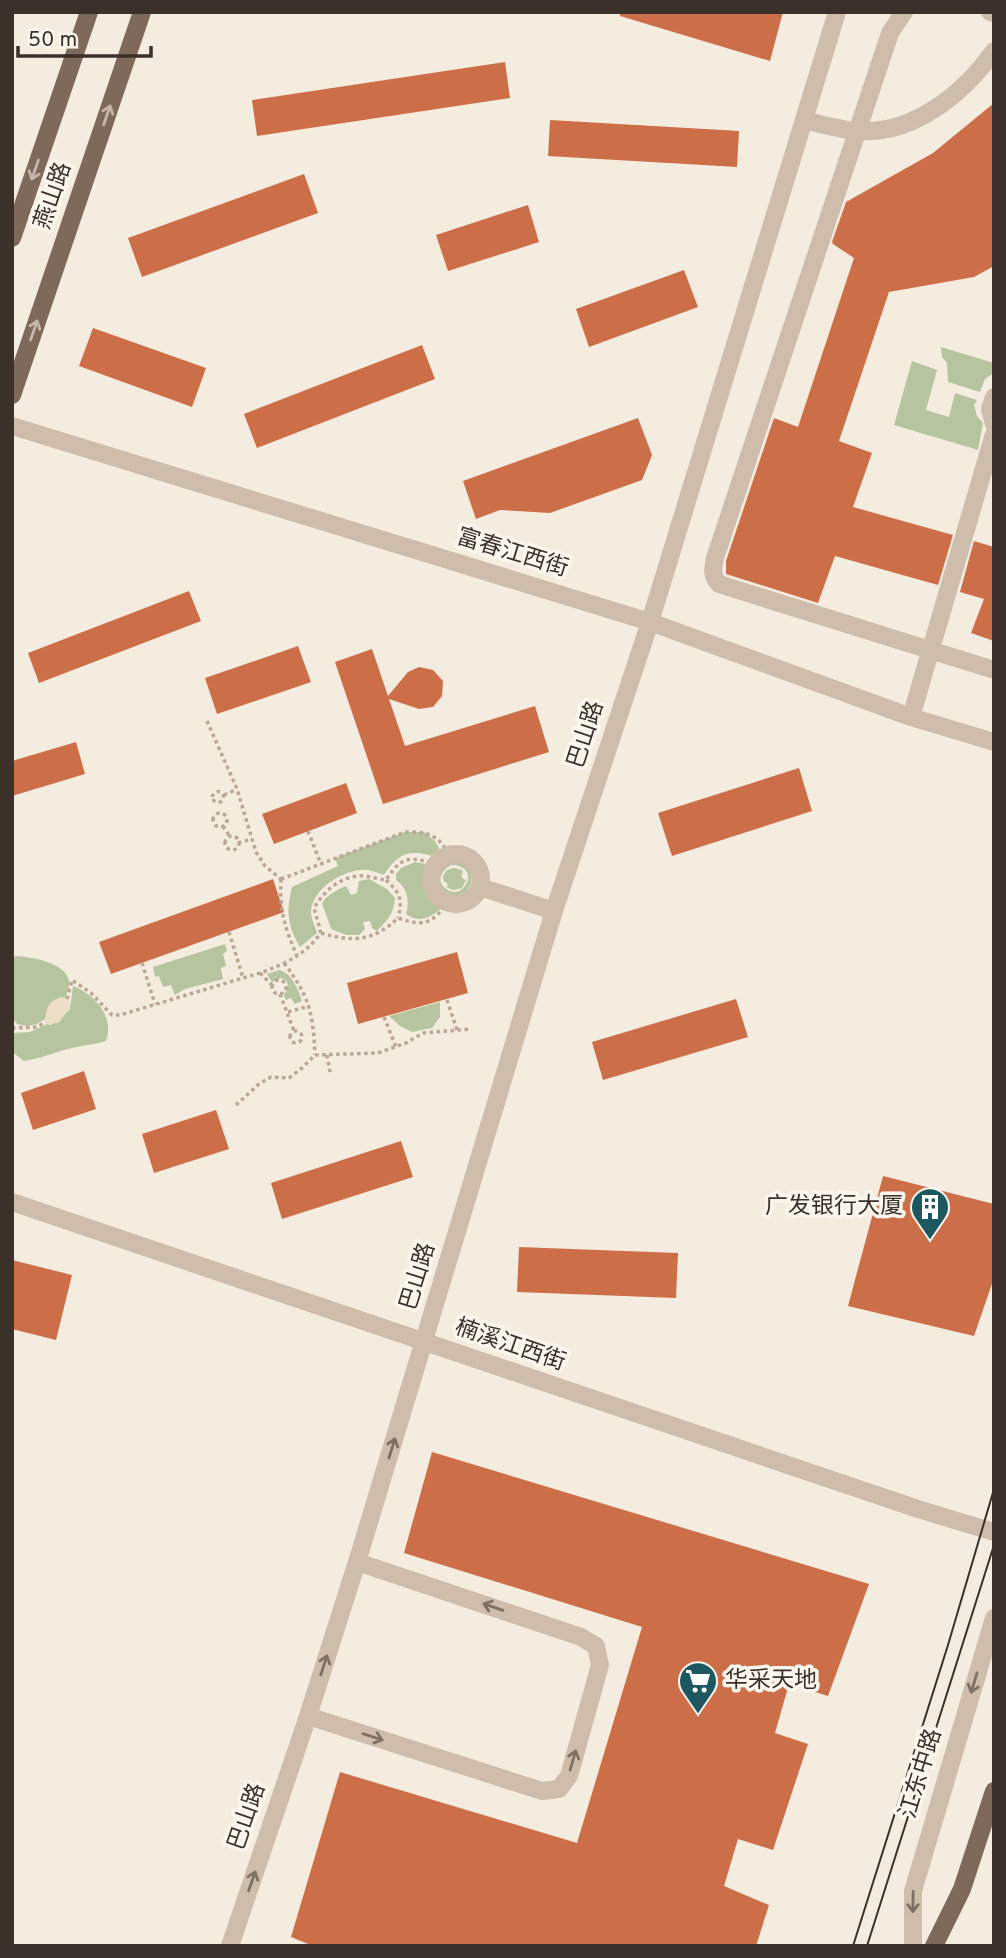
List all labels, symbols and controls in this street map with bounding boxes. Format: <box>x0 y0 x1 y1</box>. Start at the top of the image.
scale bar <box>18 14 150 58</box>
text: 50 m <box>28 27 77 54</box>
one-way arrow <box>102 104 114 126</box>
one-way arrow <box>28 158 40 180</box>
street label: 燕山路 <box>29 159 79 233</box>
one-way arrow <box>28 319 41 341</box>
street label: 富春江西街 <box>453 523 571 585</box>
street label: 巴山路 <box>563 698 611 772</box>
building icon: 广发银行大厦 <box>909 1186 951 1241</box>
place label: 广发银行大厦 <box>765 1193 903 1222</box>
street label: 巴山路 <box>395 1240 443 1314</box>
street label: 楠溪江西街 <box>451 1314 569 1378</box>
one-way arrow <box>386 1438 399 1460</box>
one-way arrow <box>483 1600 505 1613</box>
one-way arrow <box>319 1655 331 1677</box>
supermarket icon: 华采天地 <box>677 1660 719 1715</box>
place label: 华采天地 <box>725 1667 817 1696</box>
one-way arrow <box>967 1672 980 1694</box>
street label: 江东中路 <box>895 1726 949 1822</box>
one-way arrow <box>362 1731 384 1744</box>
one-way arrow <box>568 1749 581 1771</box>
street label: 巴山路 <box>223 1780 273 1854</box>
one-way arrow <box>247 1871 259 1893</box>
one-way arrow <box>906 1890 920 1913</box>

